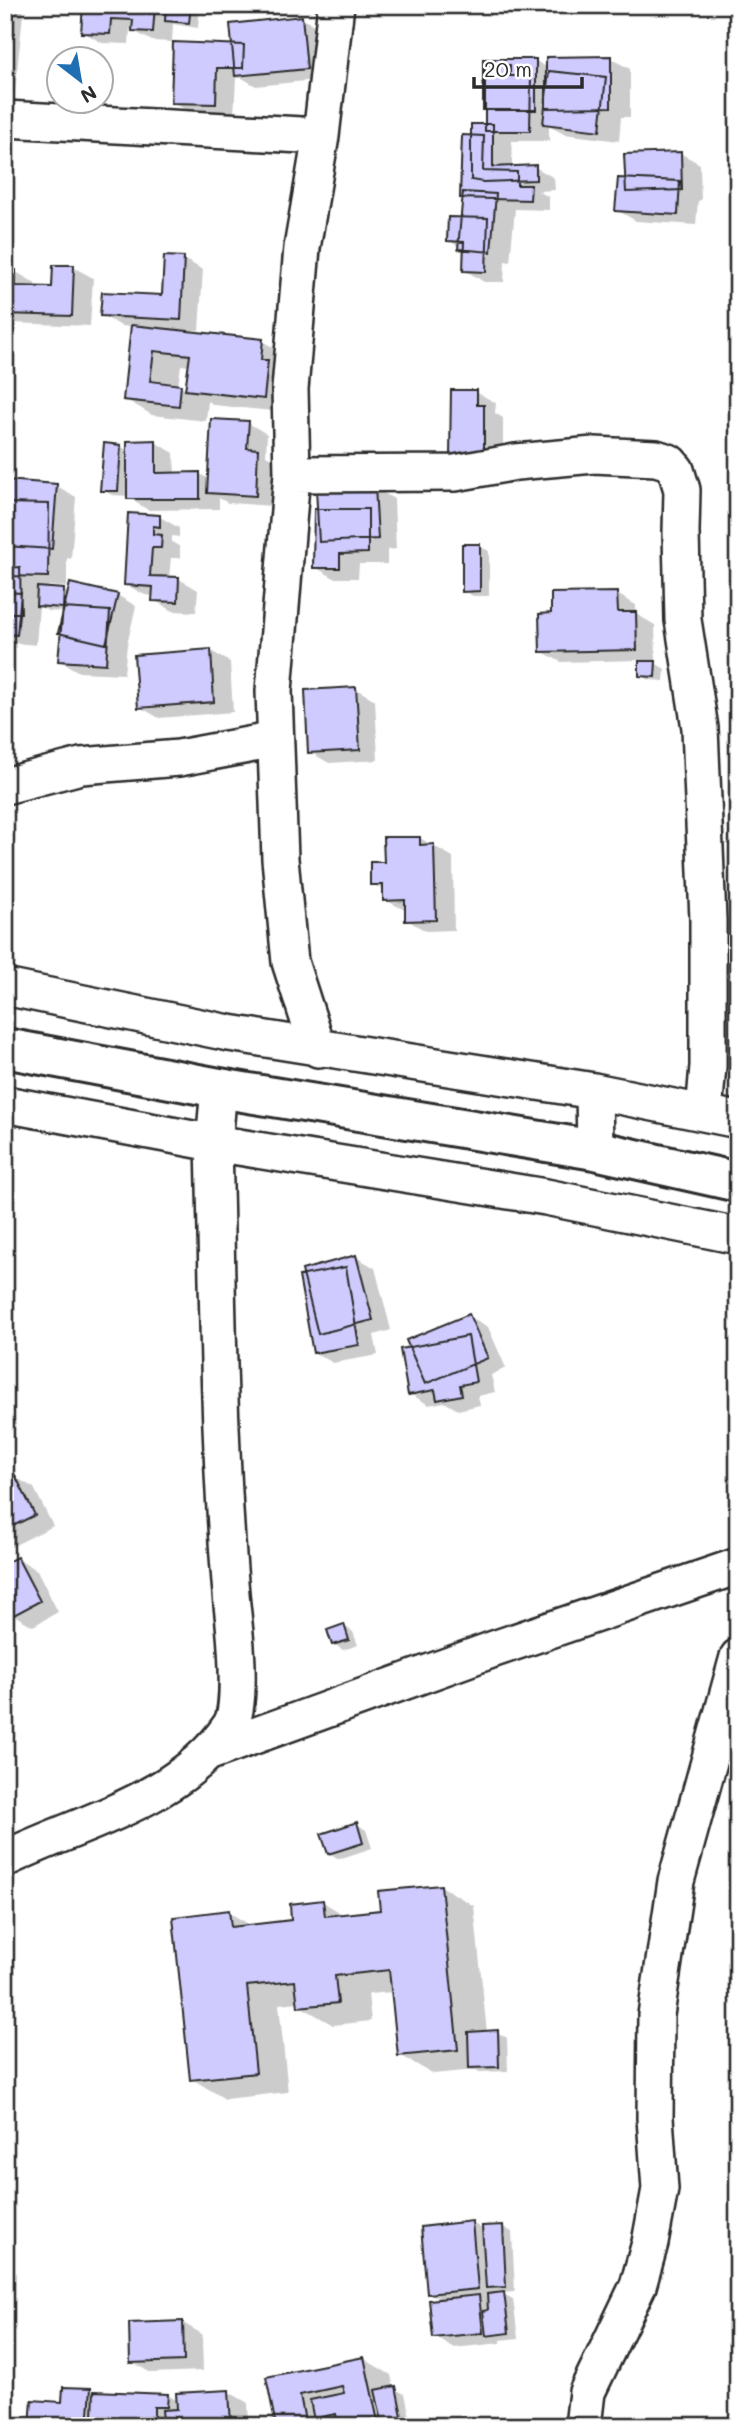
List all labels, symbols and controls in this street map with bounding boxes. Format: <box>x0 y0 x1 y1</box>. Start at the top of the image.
north arrow <box>46 46 116 116</box>
scale bar <box>474 46 582 90</box>
text: 20 m <box>484 55 532 82</box>
text: N <box>76 81 102 109</box>

